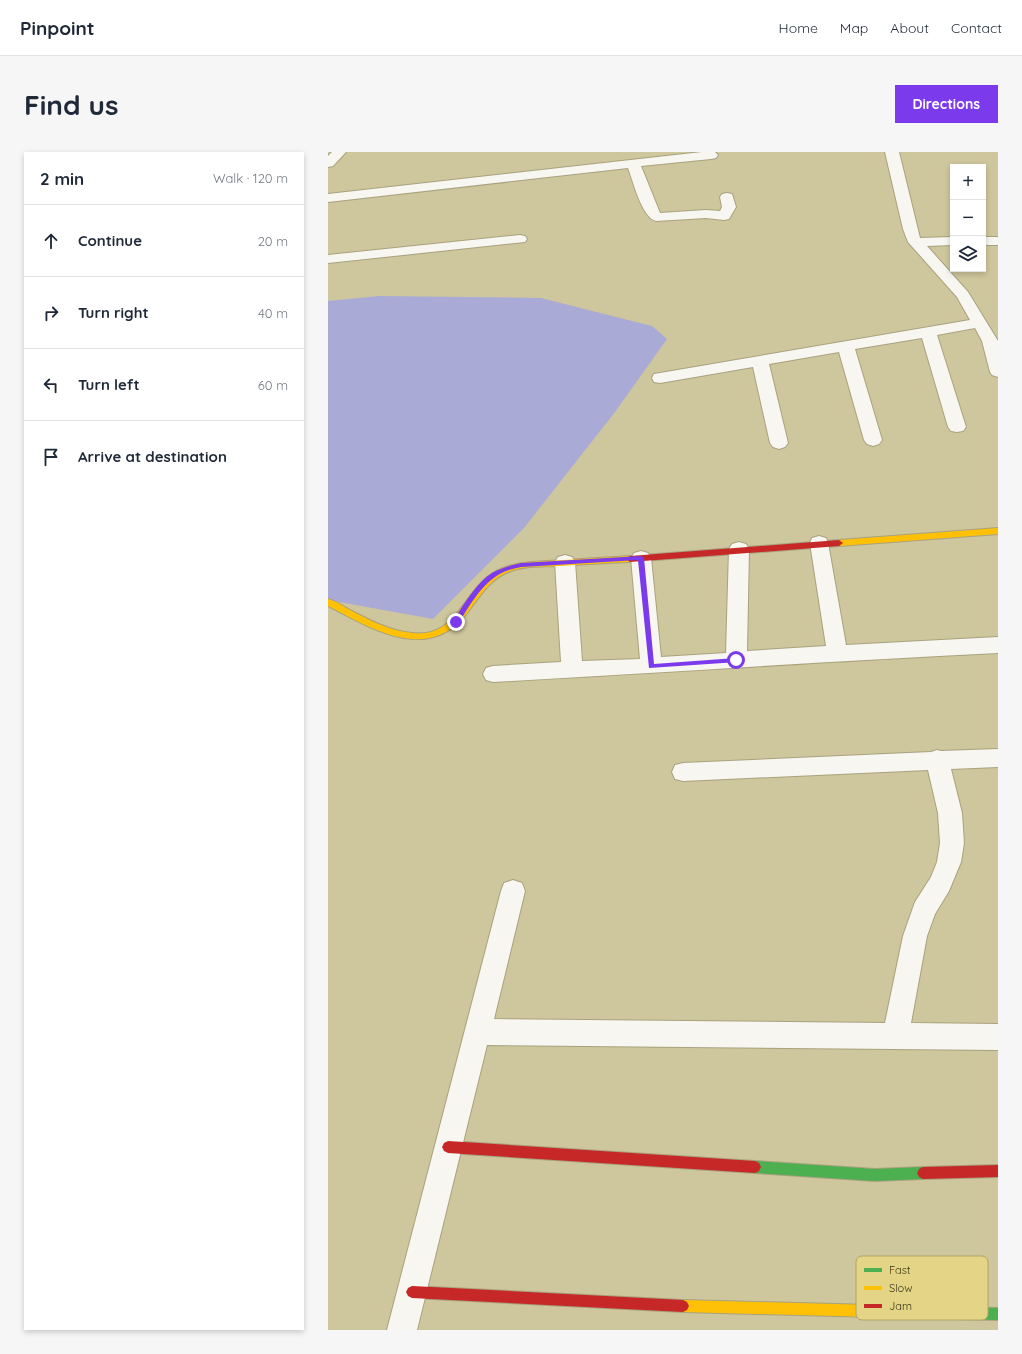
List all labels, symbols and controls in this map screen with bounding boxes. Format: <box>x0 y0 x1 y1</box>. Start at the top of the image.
text: Pinpoint <box>20 16 95 40</box>
text: Home <box>779 19 818 37</box>
text: Map <box>840 19 868 37</box>
text: About <box>890 19 929 37</box>
text: Contact <box>951 19 1002 37</box>
button: Directions <box>895 85 998 123</box>
text: Find us <box>24 87 118 122</box>
map controls <box>950 164 986 272</box>
button: + <box>950 164 986 200</box>
text: 2 min <box>40 168 84 189</box>
text: Walk · 120 m <box>213 170 288 186</box>
button: − <box>950 200 986 236</box>
icon: ahead <box>40 230 62 252</box>
text: Continue <box>78 231 142 250</box>
text: 20 m <box>258 233 288 249</box>
button: layers <box>950 236 986 272</box>
icon: right <box>40 302 62 324</box>
text: Turn right <box>78 303 149 322</box>
text: 40 m <box>258 305 288 321</box>
icon: left <box>40 374 62 396</box>
text: Turn left <box>78 375 140 394</box>
text: 60 m <box>258 377 288 393</box>
icon: arrive <box>40 446 62 468</box>
text: Arrive at destination <box>78 447 227 466</box>
route end <box>447 613 465 631</box>
route start <box>727 651 745 669</box>
legend <box>856 1256 988 1320</box>
text: Fast <box>889 1263 911 1277</box>
text: Slow <box>889 1281 913 1295</box>
text: Jam <box>889 1299 912 1313</box>

